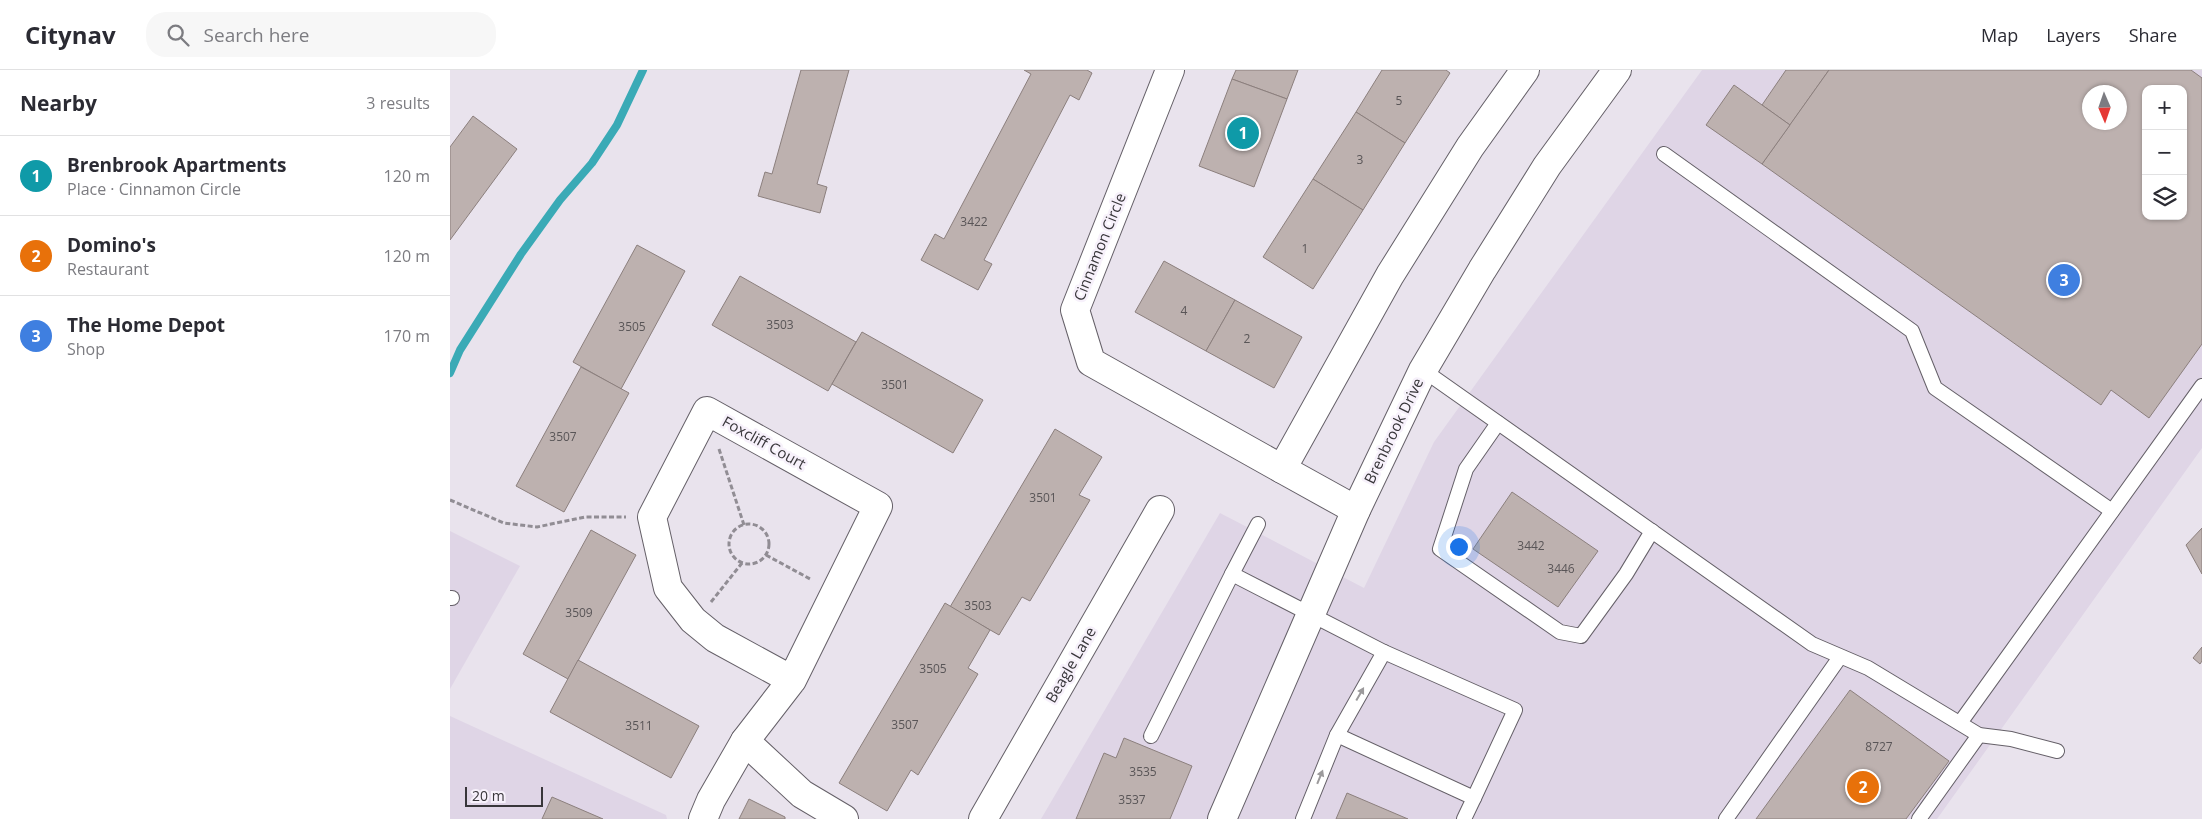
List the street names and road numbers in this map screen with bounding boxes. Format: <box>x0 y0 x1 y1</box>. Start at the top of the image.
street label: Cinnamon Circle <box>1068 190 1130 304</box>
street label: Brenbrook Drive <box>1359 374 1427 487</box>
street label: Foxcliff Court <box>719 411 810 473</box>
street label: Beagle Lane <box>1040 623 1100 706</box>

